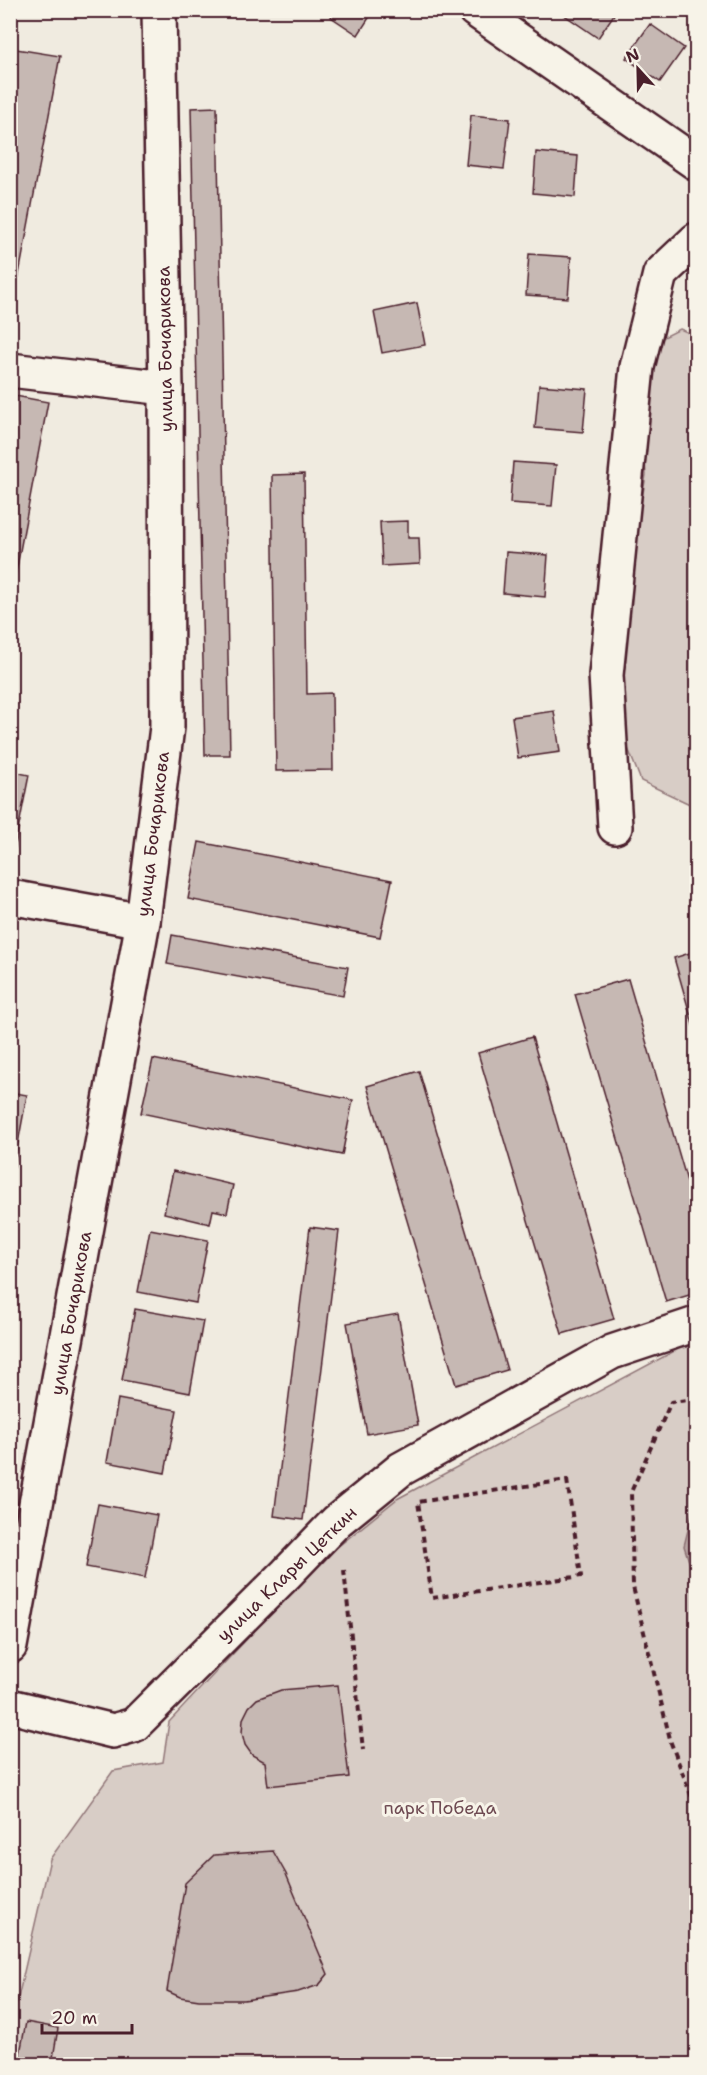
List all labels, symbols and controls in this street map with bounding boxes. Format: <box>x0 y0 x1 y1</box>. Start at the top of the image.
north arrow <box>608 39 668 99</box>
text: N <box>623 43 642 68</box>
street label: улица Бочарикова <box>152 266 178 432</box>
street label: улица Бочарикова <box>131 750 175 918</box>
street label: улица Бочарикова <box>45 1229 97 1397</box>
street label: улица Клары Цеткин <box>212 1501 362 1647</box>
park label: парк Победa <box>383 1796 497 1820</box>
scale bar <box>42 1997 132 2035</box>
text: 20 m <box>51 2006 97 2030</box>

